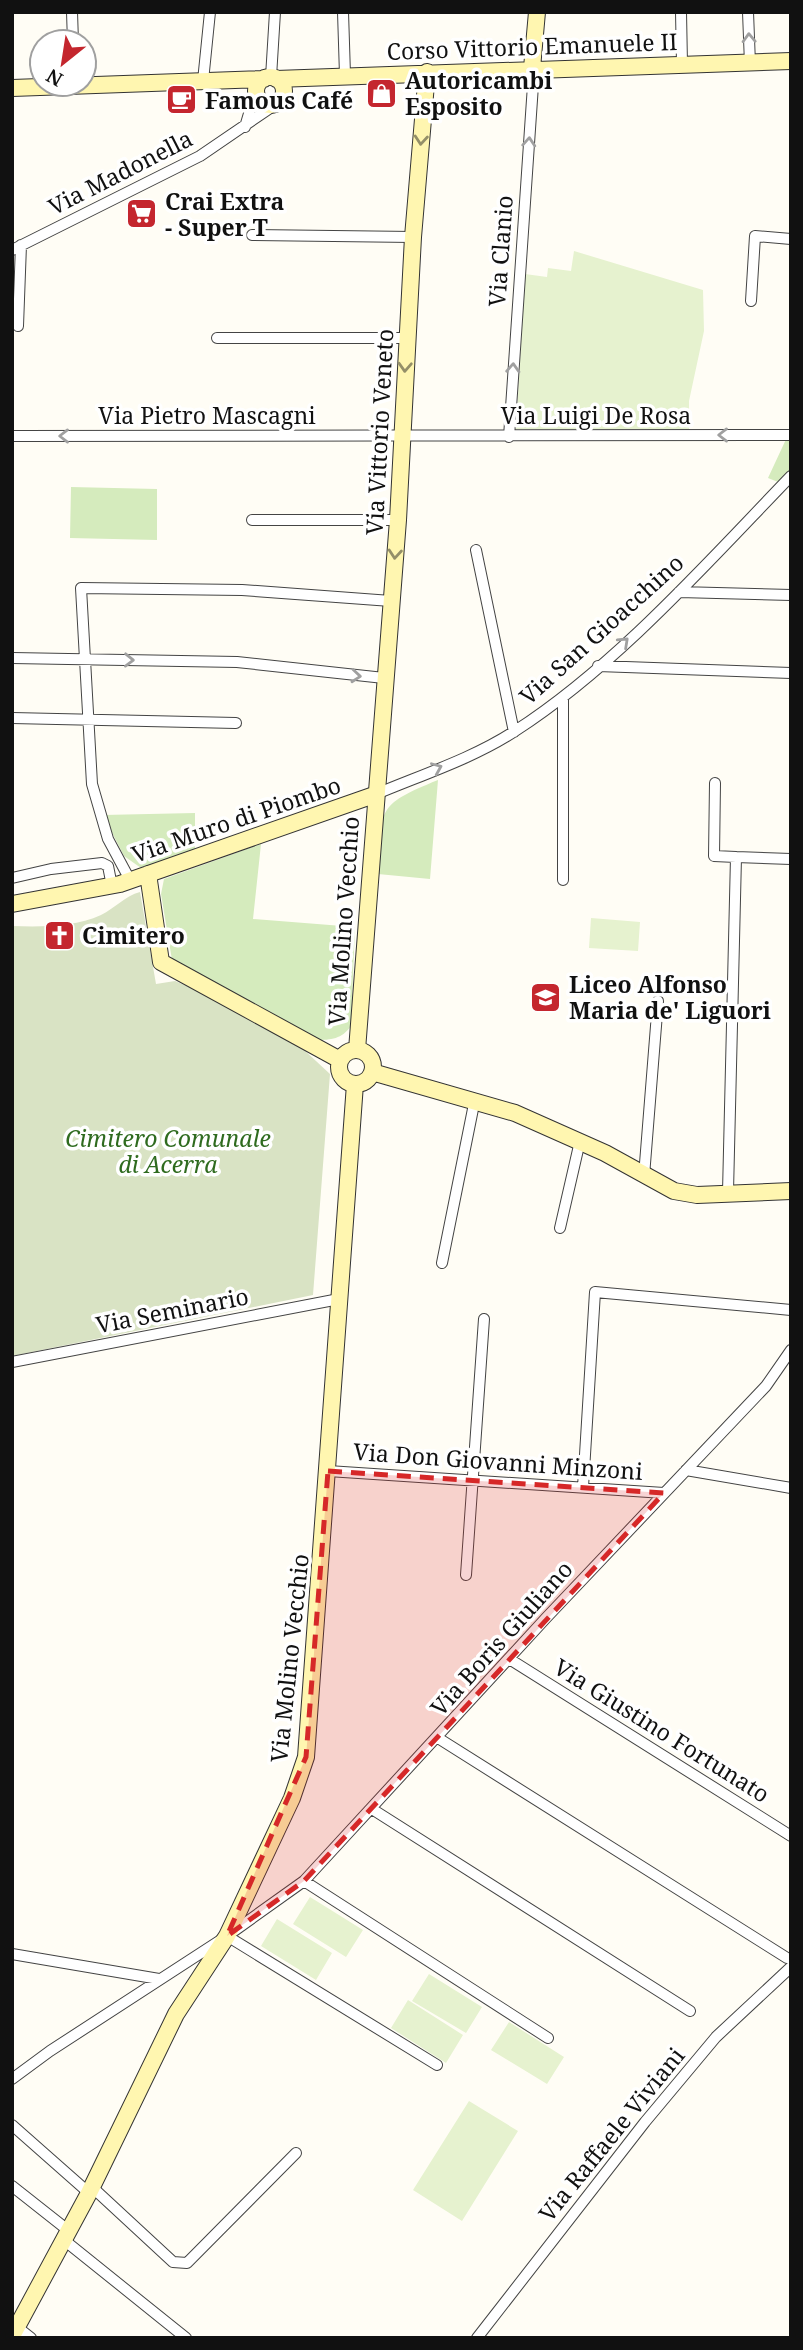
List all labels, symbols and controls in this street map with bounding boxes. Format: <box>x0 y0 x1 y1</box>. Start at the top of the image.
street label: Corso Vittorio Emanuele II <box>386 25 678 67</box>
north arrow <box>28 28 98 98</box>
one-way arrow <box>741 32 756 43</box>
text: N <box>41 63 67 93</box>
place label: Autoricambi Esposito <box>405 64 552 122</box>
shop icon: Autoricambi Esposito <box>365 76 399 110</box>
cafe icon: Famous Café <box>165 83 199 117</box>
place label: Famous Café <box>205 84 353 116</box>
street label: Via Madonella <box>42 122 198 222</box>
one-way arrow <box>414 135 429 146</box>
one-way arrow <box>521 136 536 147</box>
place label: Crai Extra - Super T <box>165 185 285 243</box>
street label: Via Clanio <box>480 194 520 308</box>
supermarket icon: Crai Extra - Super T <box>125 197 159 231</box>
street label: Via Vittorio Veneto <box>358 328 400 536</box>
one-way arrow <box>398 362 413 373</box>
one-way arrow <box>505 363 520 374</box>
street label: Via Pietro Mascagni <box>98 399 316 431</box>
street label: Via Luigi De Rosa <box>501 399 691 431</box>
one-way arrow <box>717 427 727 443</box>
one-way arrow <box>58 428 68 444</box>
street label: Via San Gioacchino <box>512 547 690 711</box>
one-way arrow <box>388 548 403 559</box>
one-way arrow <box>616 638 629 650</box>
one-way arrow <box>124 653 135 668</box>
one-way arrow <box>351 668 362 683</box>
one-way arrow <box>431 763 443 777</box>
street label: Via Muro di Piombo <box>127 768 345 870</box>
street label: Via Molino Vecchio <box>320 815 366 1027</box>
church icon: Cimitero <box>42 918 76 952</box>
place label: Cimitero <box>82 919 185 951</box>
place label: Liceo Alfonso Maria de' Liguori <box>569 968 771 1026</box>
school or university icon: Liceo Alfonso Maria de' Liguori <box>529 980 563 1014</box>
park label: Cimitero Comunale di Acerra <box>65 1122 271 1180</box>
street label: Via Seminario <box>93 1280 251 1340</box>
street label: Via Don Giovanni Minzoni <box>352 1435 644 1487</box>
street label: Via Molino Vecchio <box>262 1552 316 1764</box>
street label: Via Boris Giuliano <box>423 1553 579 1723</box>
street label: Via Giustino Fortunato <box>548 1651 776 1809</box>
street label: Via Raffaele Viviani <box>531 2040 692 2228</box>

